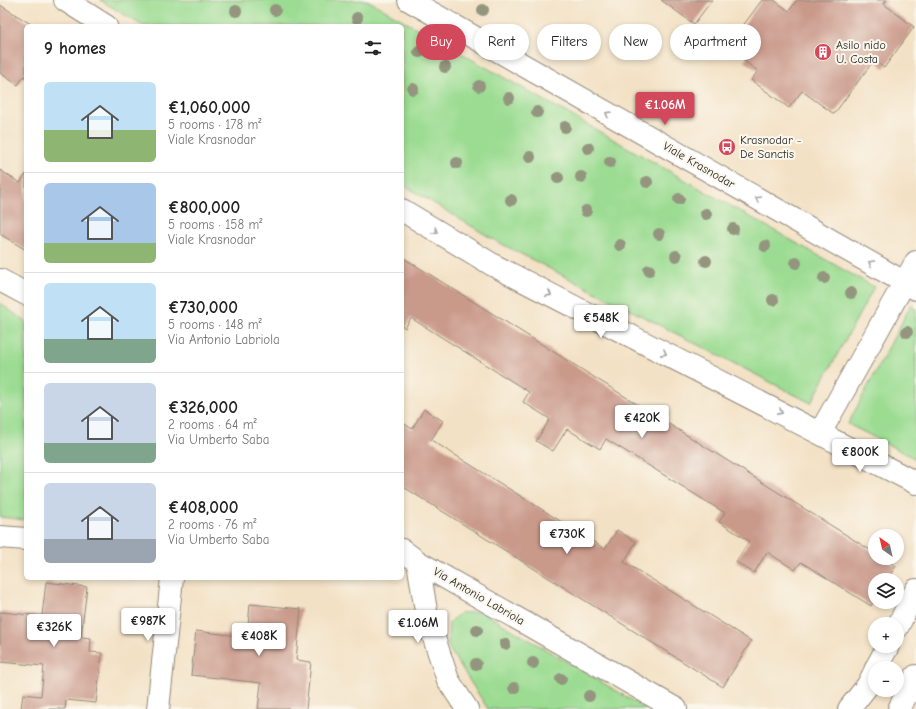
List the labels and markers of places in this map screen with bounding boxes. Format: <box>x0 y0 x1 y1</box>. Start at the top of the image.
place label: Asilo nido U. Costa <box>836 38 886 66</box>
building icon: Asilo nido U. Costa <box>813 42 833 62</box>
pin: €1.06M <box>632 92 698 126</box>
place label: Krasnodar - De Sanctis <box>740 133 802 161</box>
bus stop icon: Krasnodar - De Sanctis <box>717 137 737 157</box>
pin: €548K <box>573 305 629 339</box>
pin: €420K <box>614 405 670 439</box>
pin: €800K <box>832 439 888 473</box>
pin: €730K <box>539 521 595 555</box>
pin: €987K <box>120 608 176 642</box>
pin: €1.06M <box>385 610 451 644</box>
pin: €326K <box>26 614 82 648</box>
pin: €408K <box>231 623 287 657</box>

